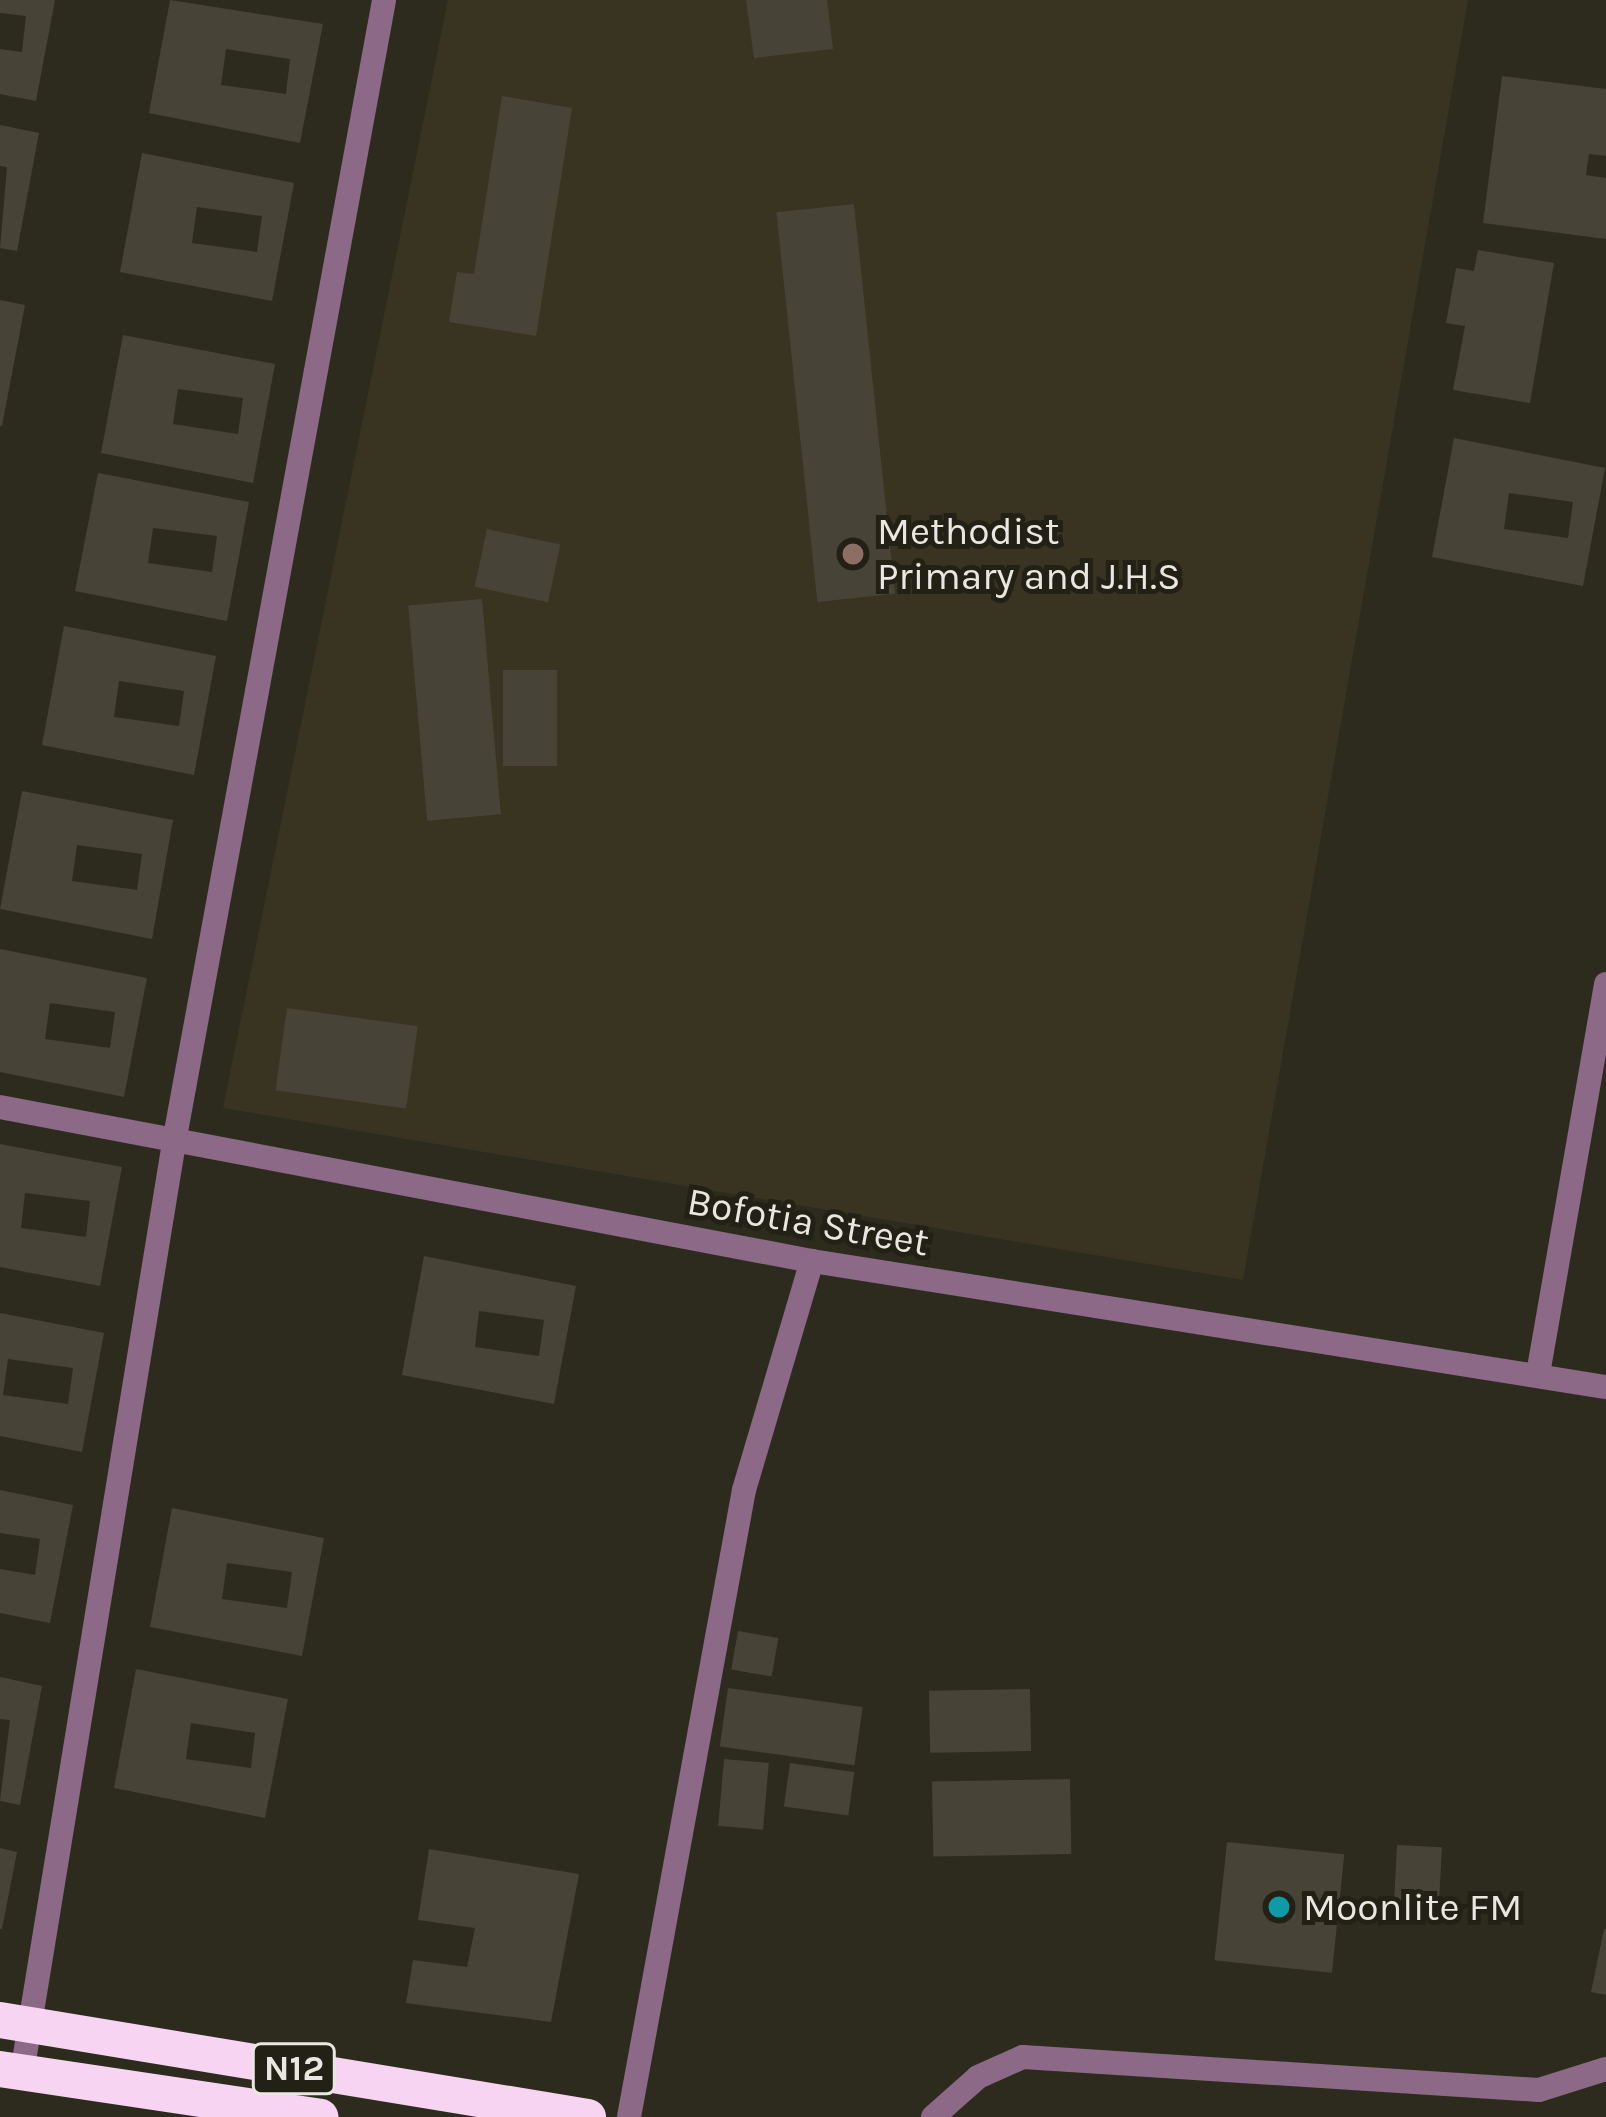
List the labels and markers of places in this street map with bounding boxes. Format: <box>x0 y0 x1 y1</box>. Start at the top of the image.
place label: Methodist Primary and J.H.S <box>877 509 1180 600</box>
marker: Methodist Primary and J.H.S <box>840 541 866 567</box>
place label: Moonlite FM <box>1303 1884 1522 1930</box>
marker: Moonlite FM <box>1266 1894 1292 1920</box>

